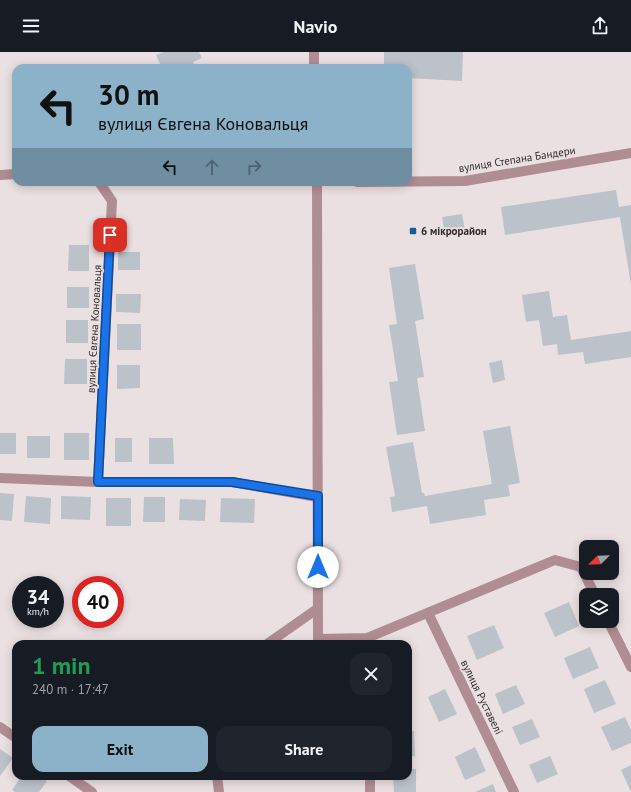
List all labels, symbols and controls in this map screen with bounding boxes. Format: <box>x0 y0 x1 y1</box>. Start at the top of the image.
icon: menu <box>20 15 42 37</box>
text: Navio <box>294 15 337 38</box>
icon: share <box>589 15 611 37</box>
text: 30 m <box>98 76 159 113</box>
icon: left <box>32 80 84 132</box>
text: вулиця Євгена Коновальця <box>98 112 308 135</box>
street label: вулиця Степана Бандери <box>458 143 576 175</box>
icon: left <box>159 156 181 178</box>
icon: ahead <box>201 156 223 178</box>
icon: right <box>243 156 265 178</box>
pin <box>93 218 127 252</box>
icon: arrive <box>99 224 121 246</box>
place label: 6 мікрорайон <box>421 224 487 238</box>
marker: 6 мікрорайон <box>408 226 418 236</box>
street label: вулиця Євгена Коновальця <box>84 264 104 394</box>
north arrow <box>579 540 619 580</box>
map controls <box>579 540 619 628</box>
position arrow <box>297 546 339 588</box>
speed limit sign: 40 <box>72 576 124 628</box>
text: 34 <box>27 584 49 610</box>
button: layers <box>579 588 619 628</box>
text: km/h <box>27 605 49 618</box>
text: 1 min <box>32 650 91 681</box>
button: close <box>350 653 392 695</box>
street label: вулиця Руставелі <box>458 657 506 737</box>
text: 240 m · 17:47 <box>32 681 109 698</box>
button: Exit <box>32 726 208 772</box>
button: Share <box>216 726 392 772</box>

